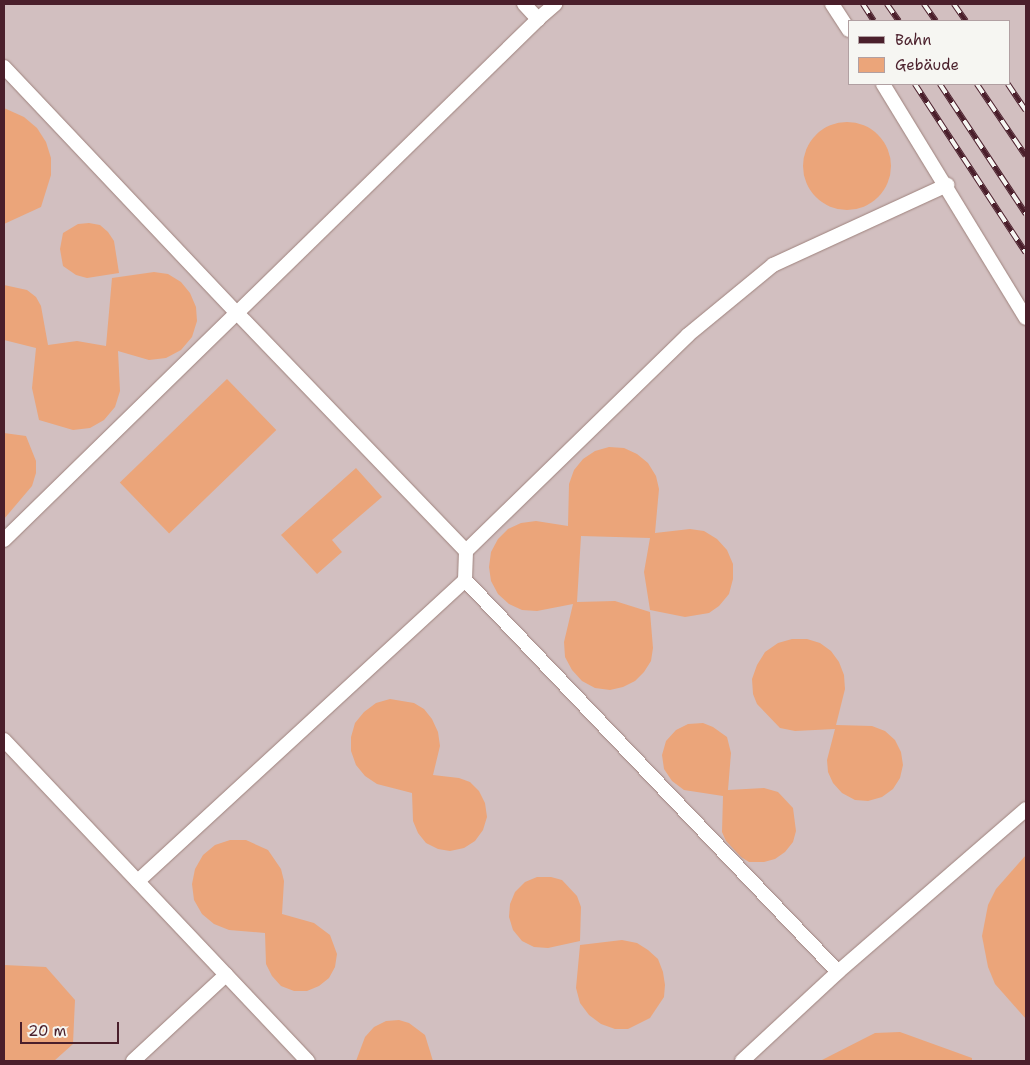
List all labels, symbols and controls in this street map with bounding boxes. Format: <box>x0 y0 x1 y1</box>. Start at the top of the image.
legend <box>848 20 1010 85</box>
text: Bahn <box>895 30 931 50</box>
text: Gebäude <box>895 55 959 75</box>
scale bar <box>22 1012 121 1044</box>
text: 20 m <box>28 1021 67 1041</box>

